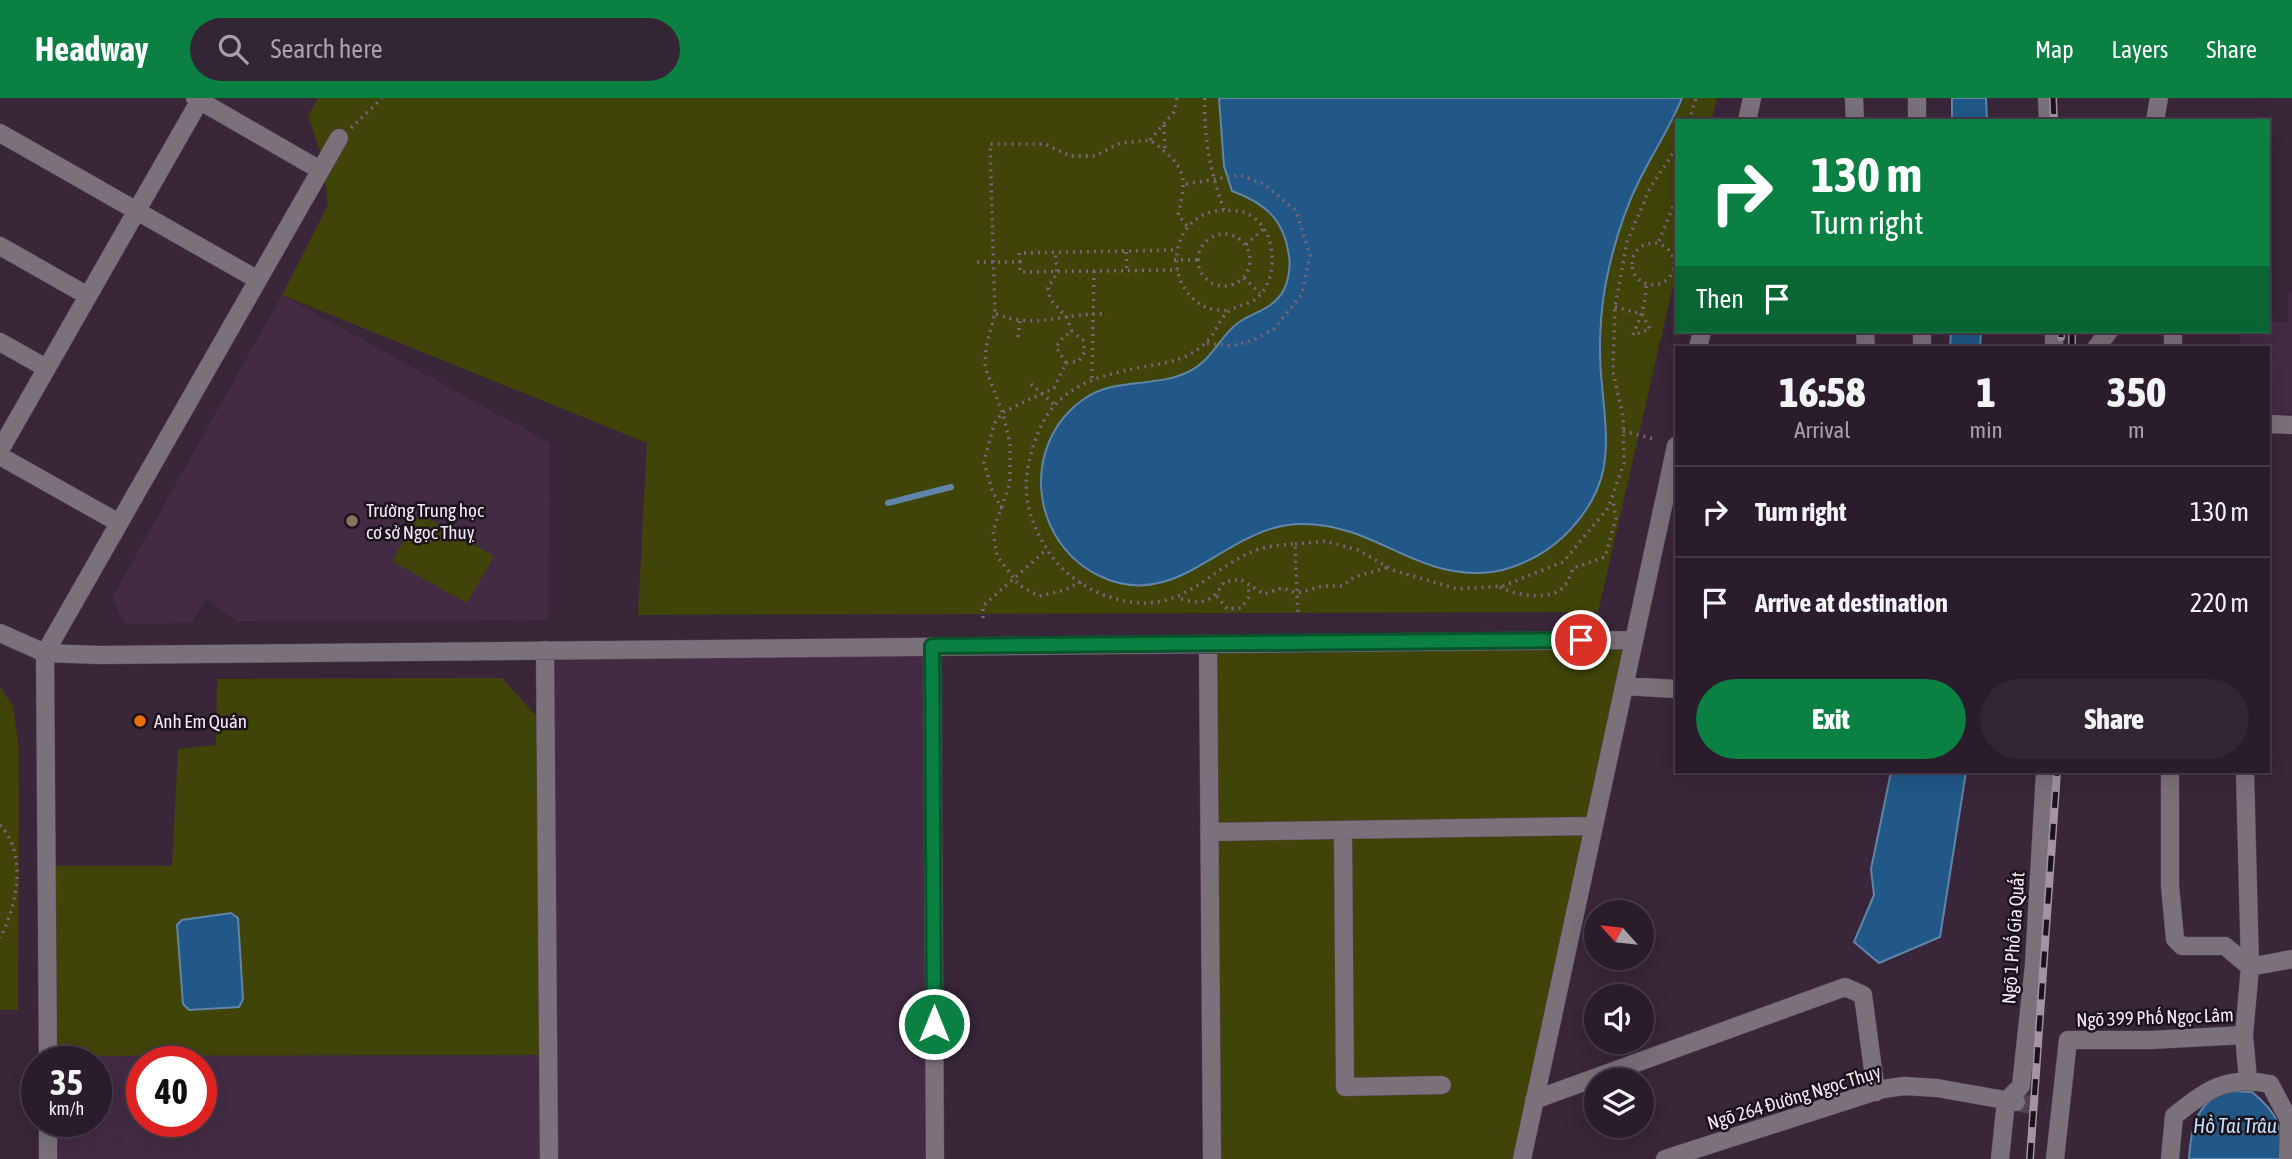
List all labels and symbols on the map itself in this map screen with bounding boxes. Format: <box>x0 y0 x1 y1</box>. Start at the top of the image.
place label: Trường Trung học cơ sở Ngọc Thuỵ <box>366 499 485 543</box>
marker: Trường Trung học cơ sở Ngọc Thuỵ <box>344 513 360 529</box>
pin <box>1551 610 1611 670</box>
place label: Anh Em Quán <box>154 710 247 732</box>
marker: Anh Em Quán <box>132 713 148 729</box>
street label: Ngõ 1 Phố Gia Quất <box>1997 871 2029 1005</box>
north arrow <box>1584 900 1654 970</box>
position arrow <box>897 987 971 1061</box>
street label: Ngõ 399 Phố Ngọc Lâm <box>2076 1003 2234 1031</box>
speed limit sign: 40 <box>126 1046 217 1137</box>
street label: Ngõ 264 Đường Ngọc Thụy <box>1705 1060 1884 1134</box>
water label: Hồ Tai Trâu <box>2193 1113 2277 1137</box>

